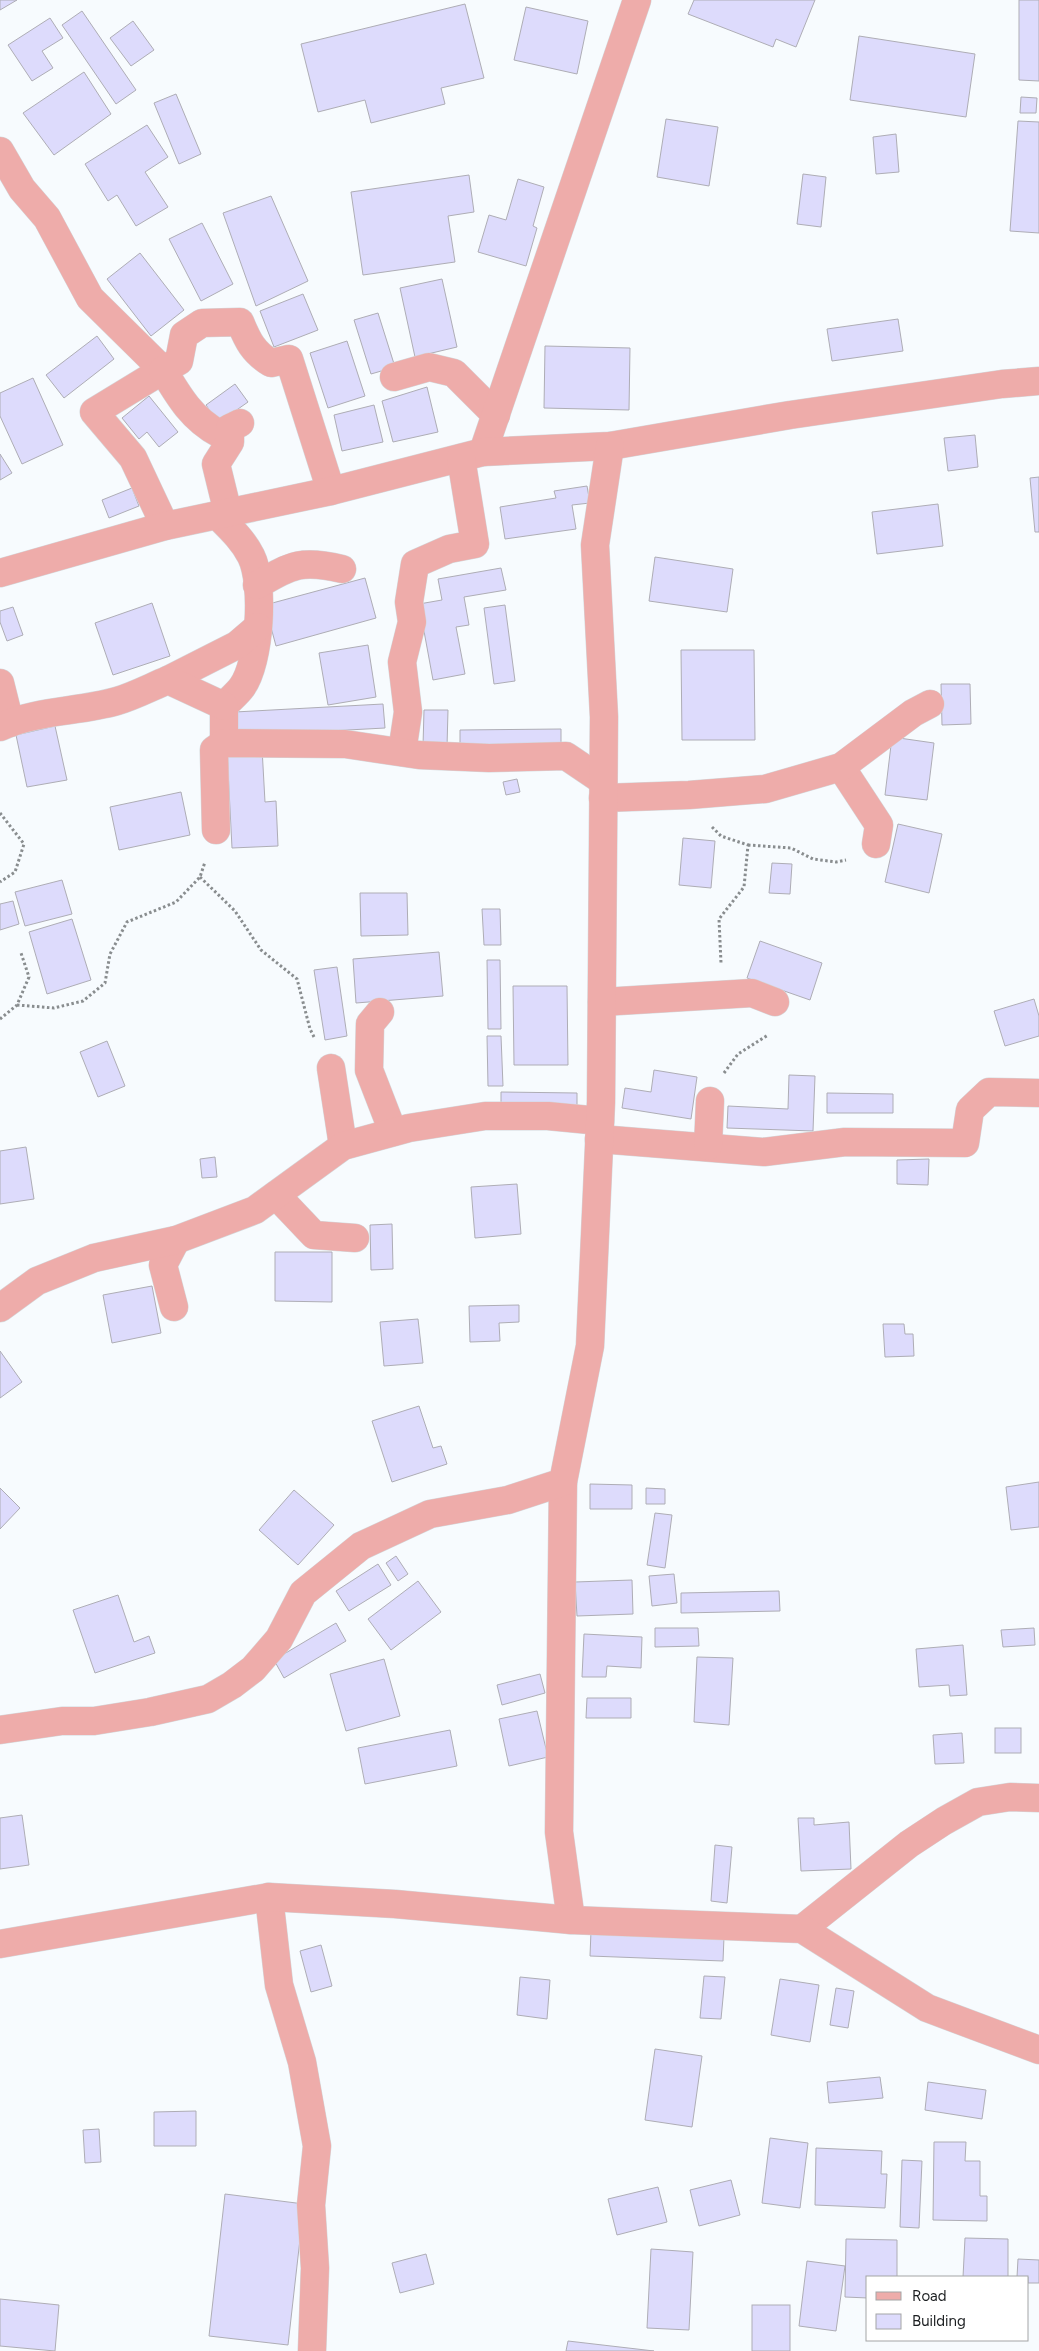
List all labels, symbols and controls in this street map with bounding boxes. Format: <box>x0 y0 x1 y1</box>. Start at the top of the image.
legend <box>866 2276 1029 2341</box>
text: Road <box>912 2287 947 2305</box>
text: Building <box>912 2312 966 2330</box>

